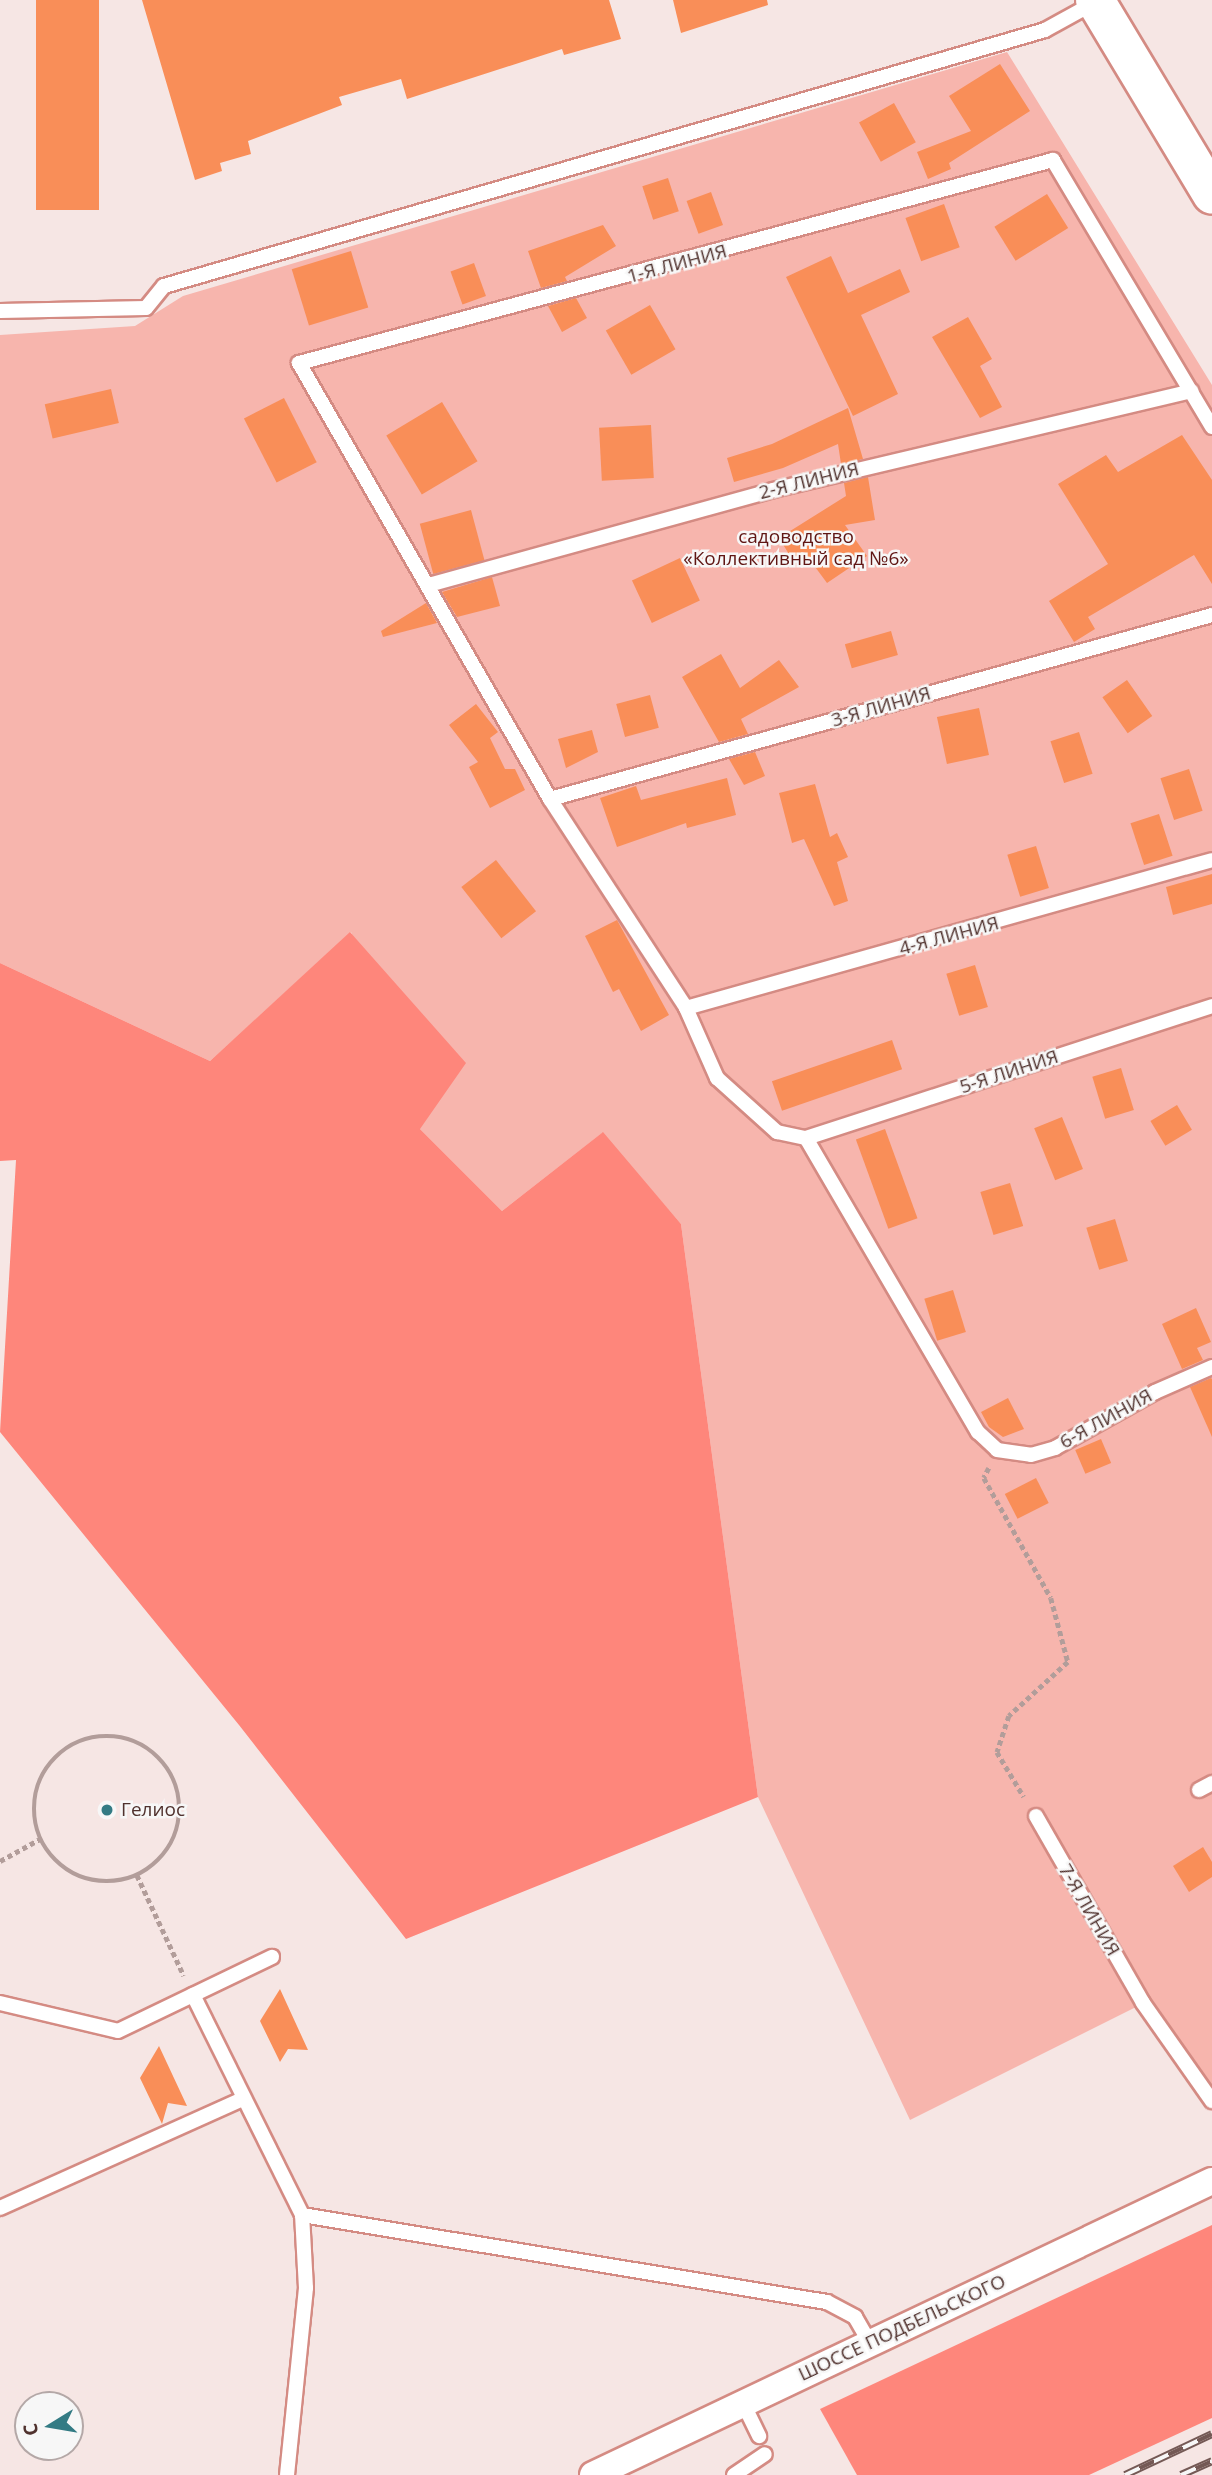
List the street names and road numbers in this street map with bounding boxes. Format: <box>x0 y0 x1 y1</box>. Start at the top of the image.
street label: 1-Я ЛИНИЯ <box>625 240 729 288</box>
street label: 2-Я ЛИНИЯ <box>757 458 861 504</box>
street label: 3-Я ЛИНИЯ <box>829 682 933 732</box>
street label: 4-Я ЛИНИЯ <box>897 912 1001 960</box>
street label: 5-Я ЛИНИЯ <box>957 1045 1061 1099</box>
street label: 6-Я ЛИНИЯ <box>1056 1384 1156 1454</box>
street label: 7-Я ЛИНИЯ <box>1054 1860 1124 1960</box>
street label: ШОССЕ ПОДБЕЛЬСКОГО <box>795 2270 1009 2386</box>

